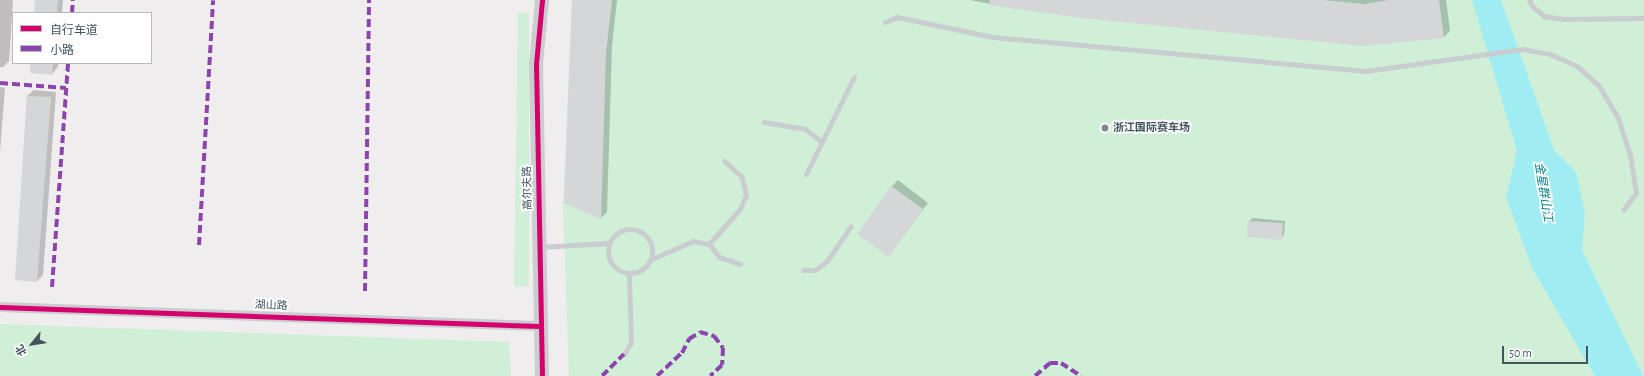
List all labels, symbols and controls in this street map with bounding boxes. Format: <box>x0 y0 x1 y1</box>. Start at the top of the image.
legend <box>12 12 152 64</box>
text: 自行车道 <box>50 24 98 36</box>
text: 小路 <box>50 44 74 56</box>
place label: 浙江国际赛车场 <box>1113 121 1190 135</box>
marker: 浙江国际赛车场 <box>1100 123 1110 133</box>
water label: 金星群山江 <box>1531 161 1555 223</box>
street label: 高尔夫路 <box>521 166 535 210</box>
street label: 湖山路 <box>254 299 288 313</box>
north arrow <box>12 324 52 364</box>
scale bar <box>1504 338 1590 364</box>
text: 北 <box>14 343 29 358</box>
text: 50 m <box>1509 347 1532 359</box>

